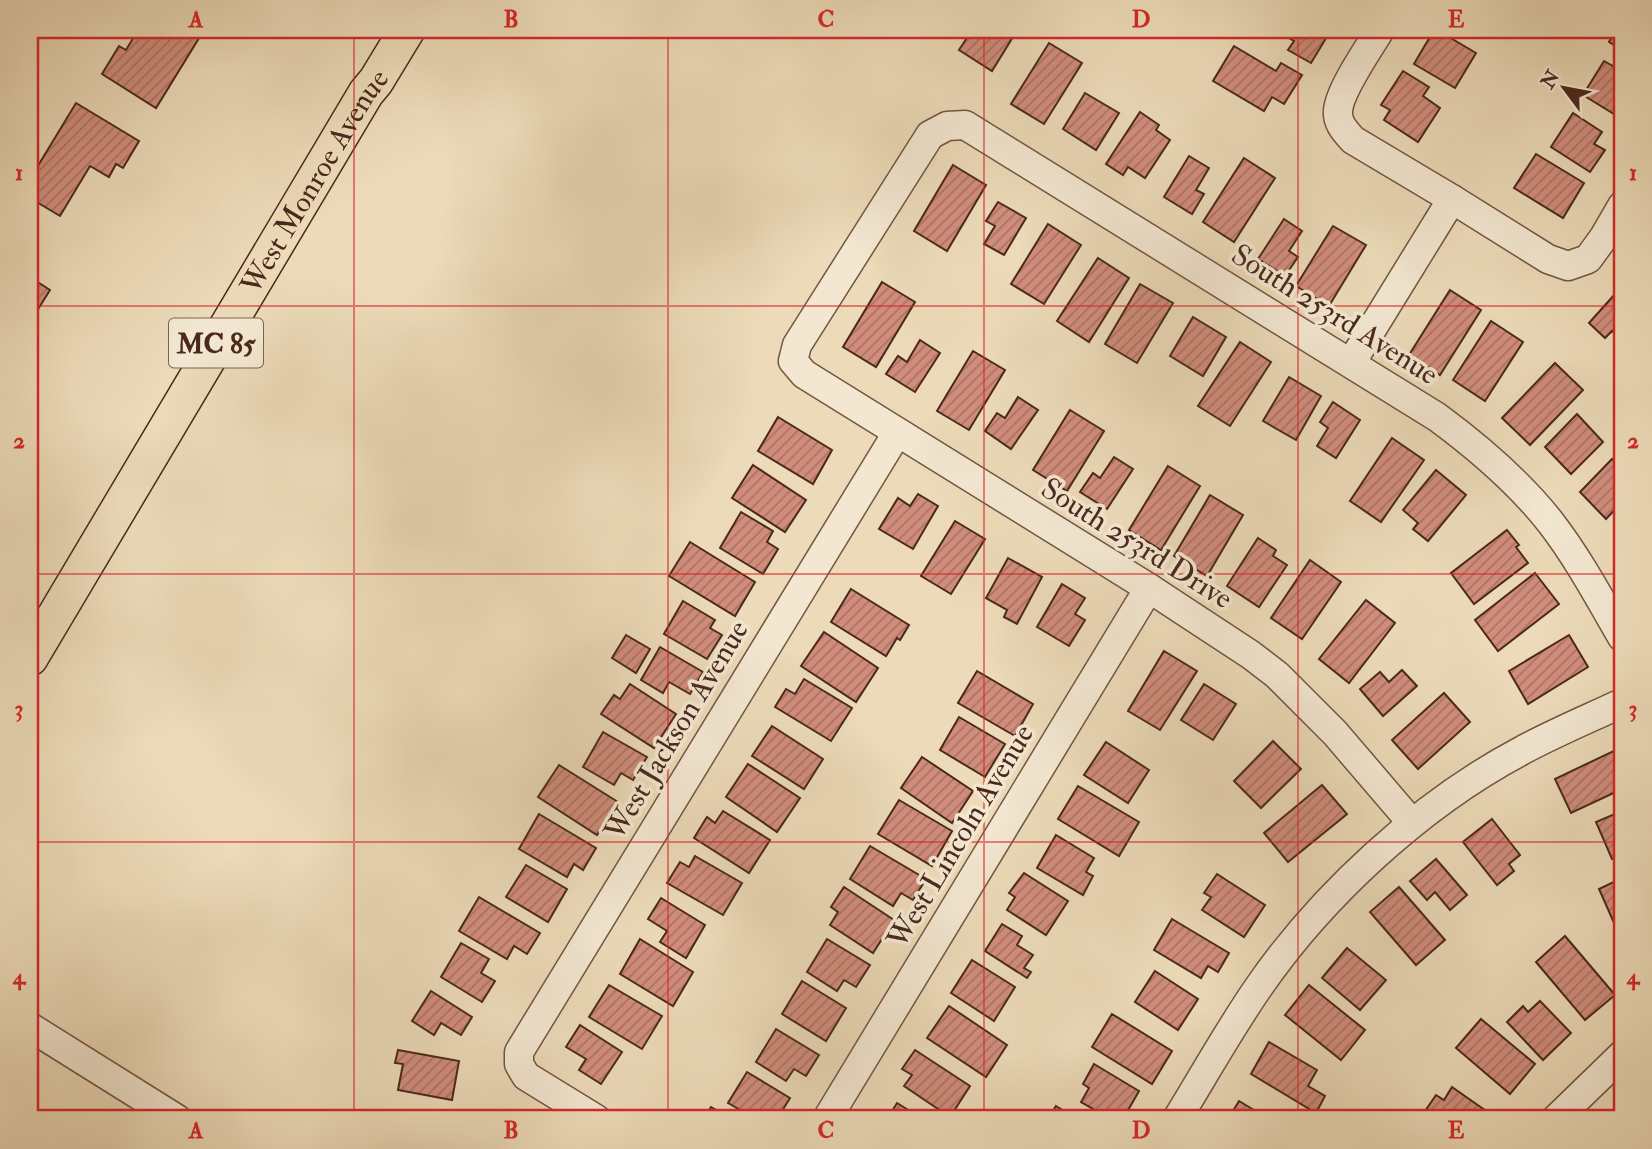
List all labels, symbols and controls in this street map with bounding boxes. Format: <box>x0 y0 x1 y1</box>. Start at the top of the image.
text: A <box>188 5 204 34</box>
text: B <box>503 5 519 34</box>
text: C <box>818 5 834 34</box>
text: D <box>1132 5 1150 34</box>
text: E <box>1448 5 1465 34</box>
north arrow <box>1530 52 1600 122</box>
street label: West Monroe Avenue <box>232 63 398 302</box>
text: N <box>1535 65 1566 94</box>
text: 1 <box>15 158 23 187</box>
text: 1 <box>1629 158 1637 187</box>
street label: South 253rd Avenue <box>1224 236 1445 393</box>
road number: MC 85 <box>169 318 263 368</box>
text: 2 <box>13 426 25 455</box>
text: 2 <box>1627 426 1639 455</box>
street label: South 253rd Drive <box>1034 470 1239 617</box>
street label: West Jackson Avenue <box>596 614 757 848</box>
text: 3 <box>15 694 23 723</box>
text: 3 <box>1629 694 1637 723</box>
street label: West Lincoln Avenue <box>879 718 1042 956</box>
text: 4 <box>12 962 27 991</box>
text: 4 <box>1626 962 1641 991</box>
text: A <box>188 1116 204 1145</box>
text: B <box>503 1116 519 1145</box>
text: C <box>818 1116 834 1145</box>
text: D <box>1132 1116 1150 1145</box>
text: E <box>1448 1116 1465 1145</box>

